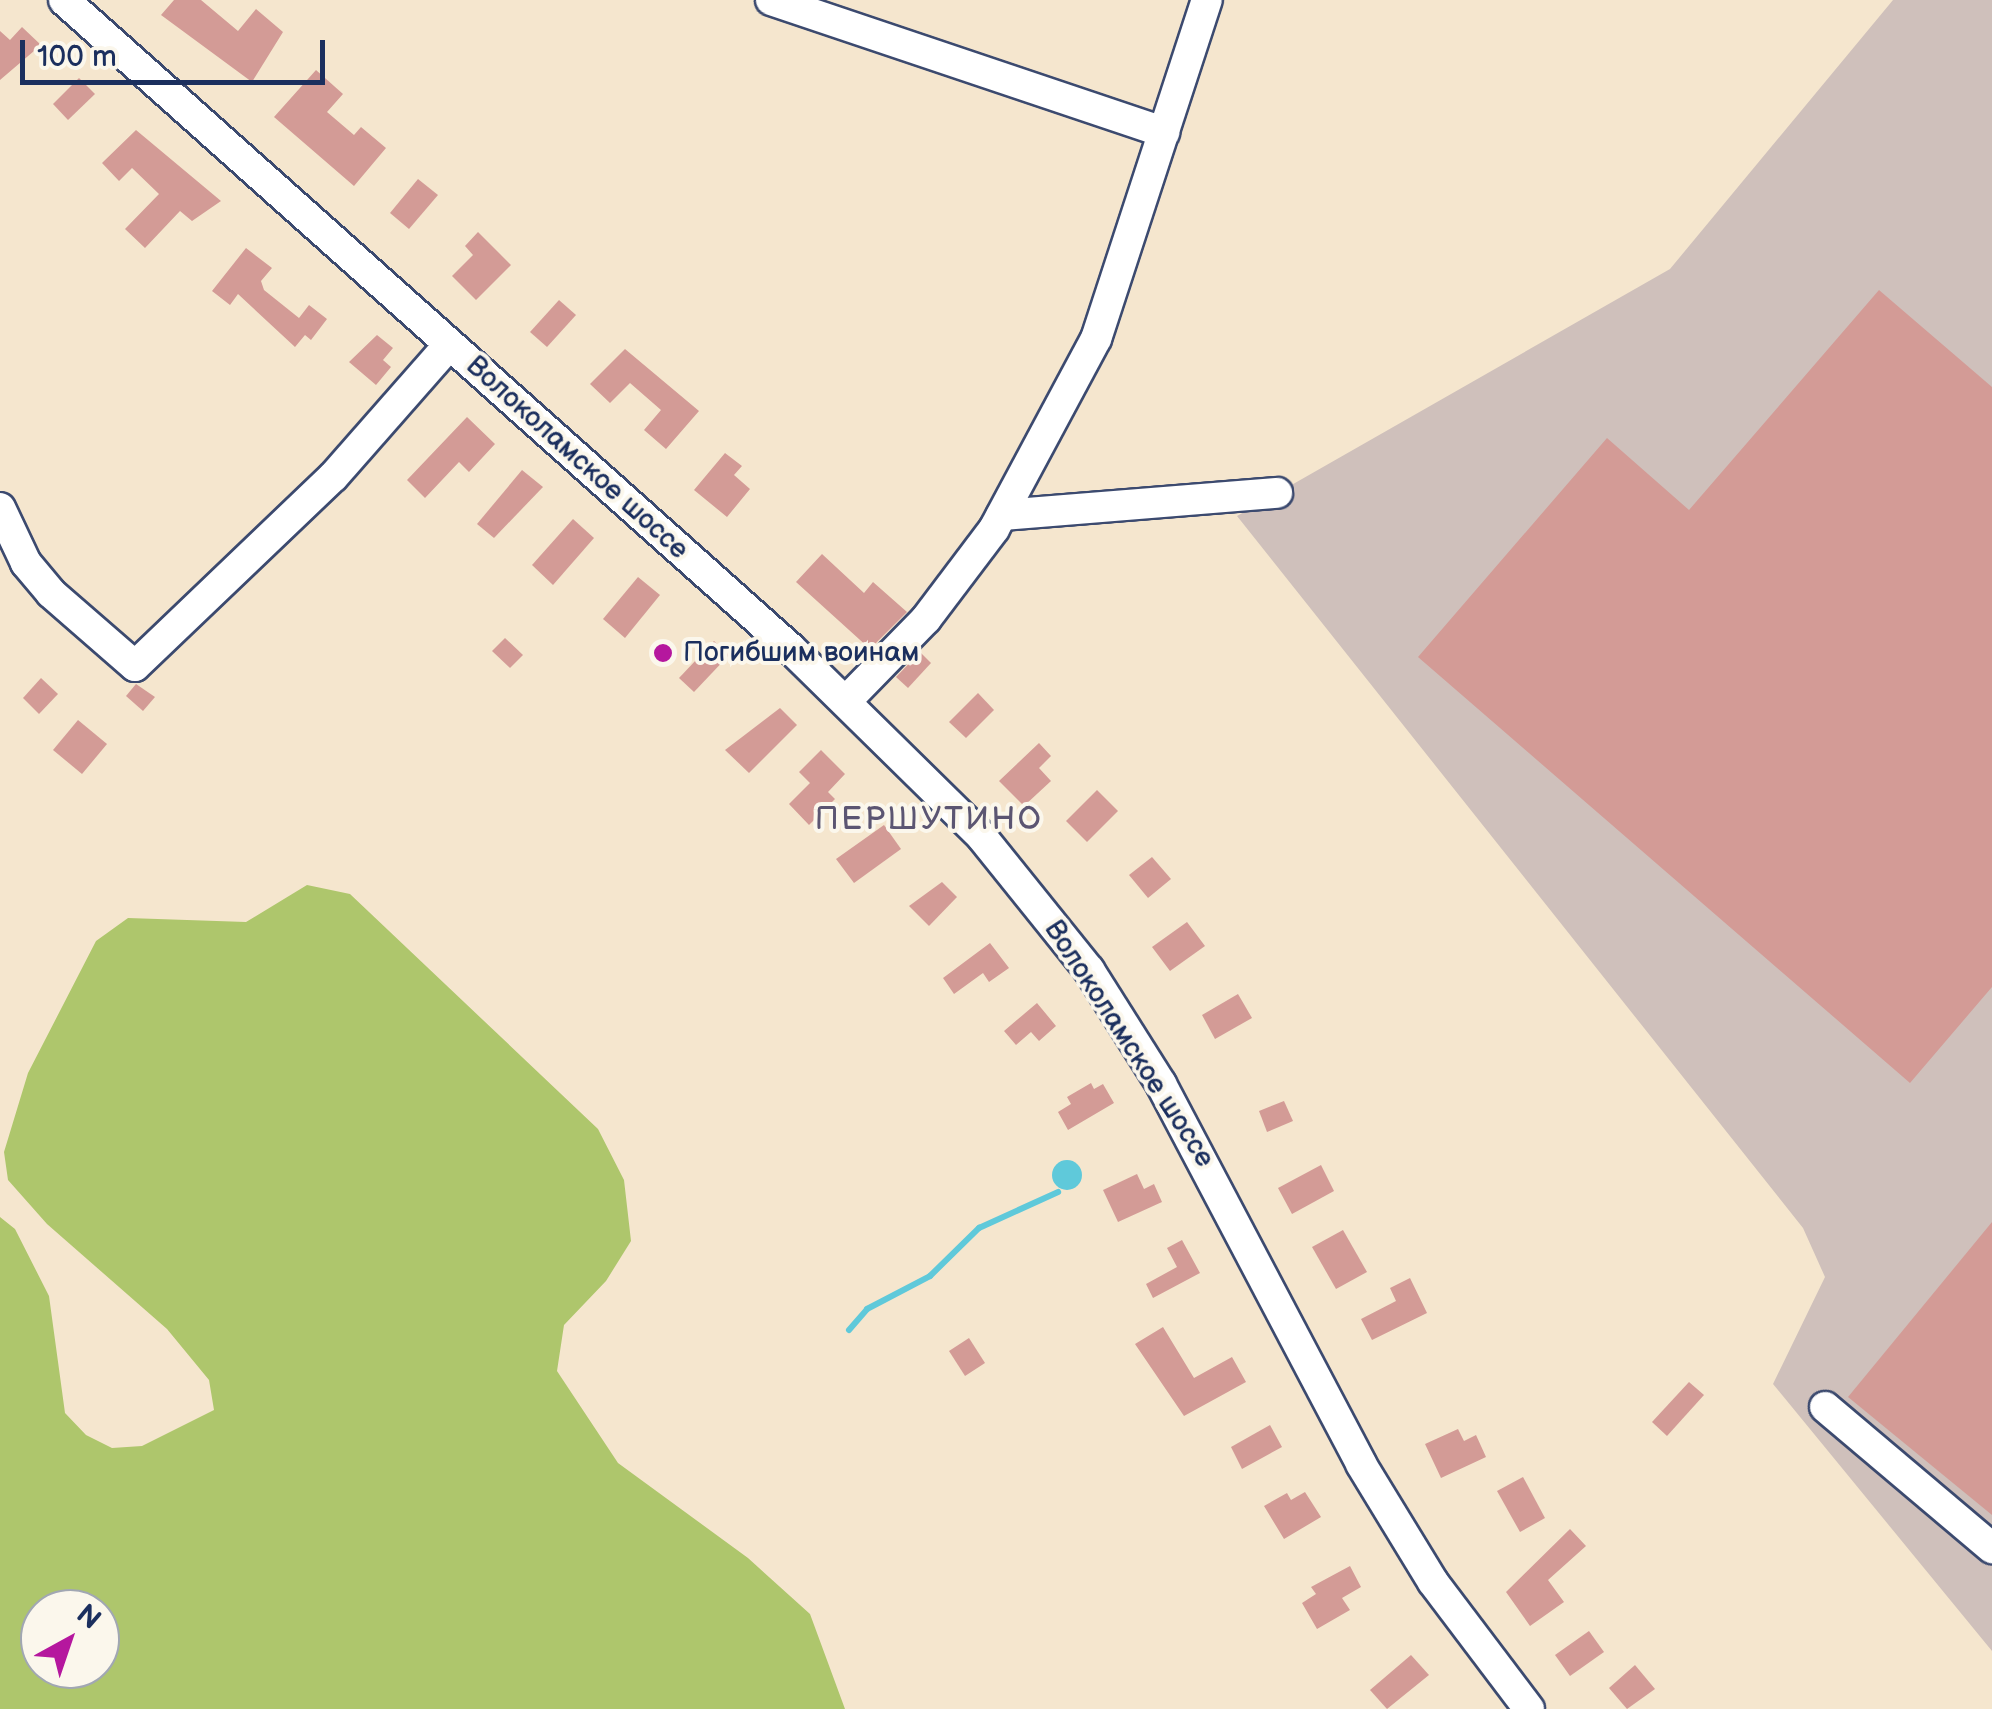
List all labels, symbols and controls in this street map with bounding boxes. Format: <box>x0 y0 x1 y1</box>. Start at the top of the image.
scale bar <box>25 20 330 82</box>
text: 100 m <box>37 39 117 75</box>
street label: Волоколамское шоссе <box>459 349 695 567</box>
place label: Погибшим воинам <box>683 636 919 670</box>
marker: Погибшим воинам <box>652 642 674 664</box>
district label: ПЕРШУТИНО <box>815 801 1043 839</box>
street label: Волоколамское шоссе <box>1037 914 1221 1174</box>
north arrow <box>20 1589 120 1689</box>
text: N <box>70 1598 107 1637</box>

